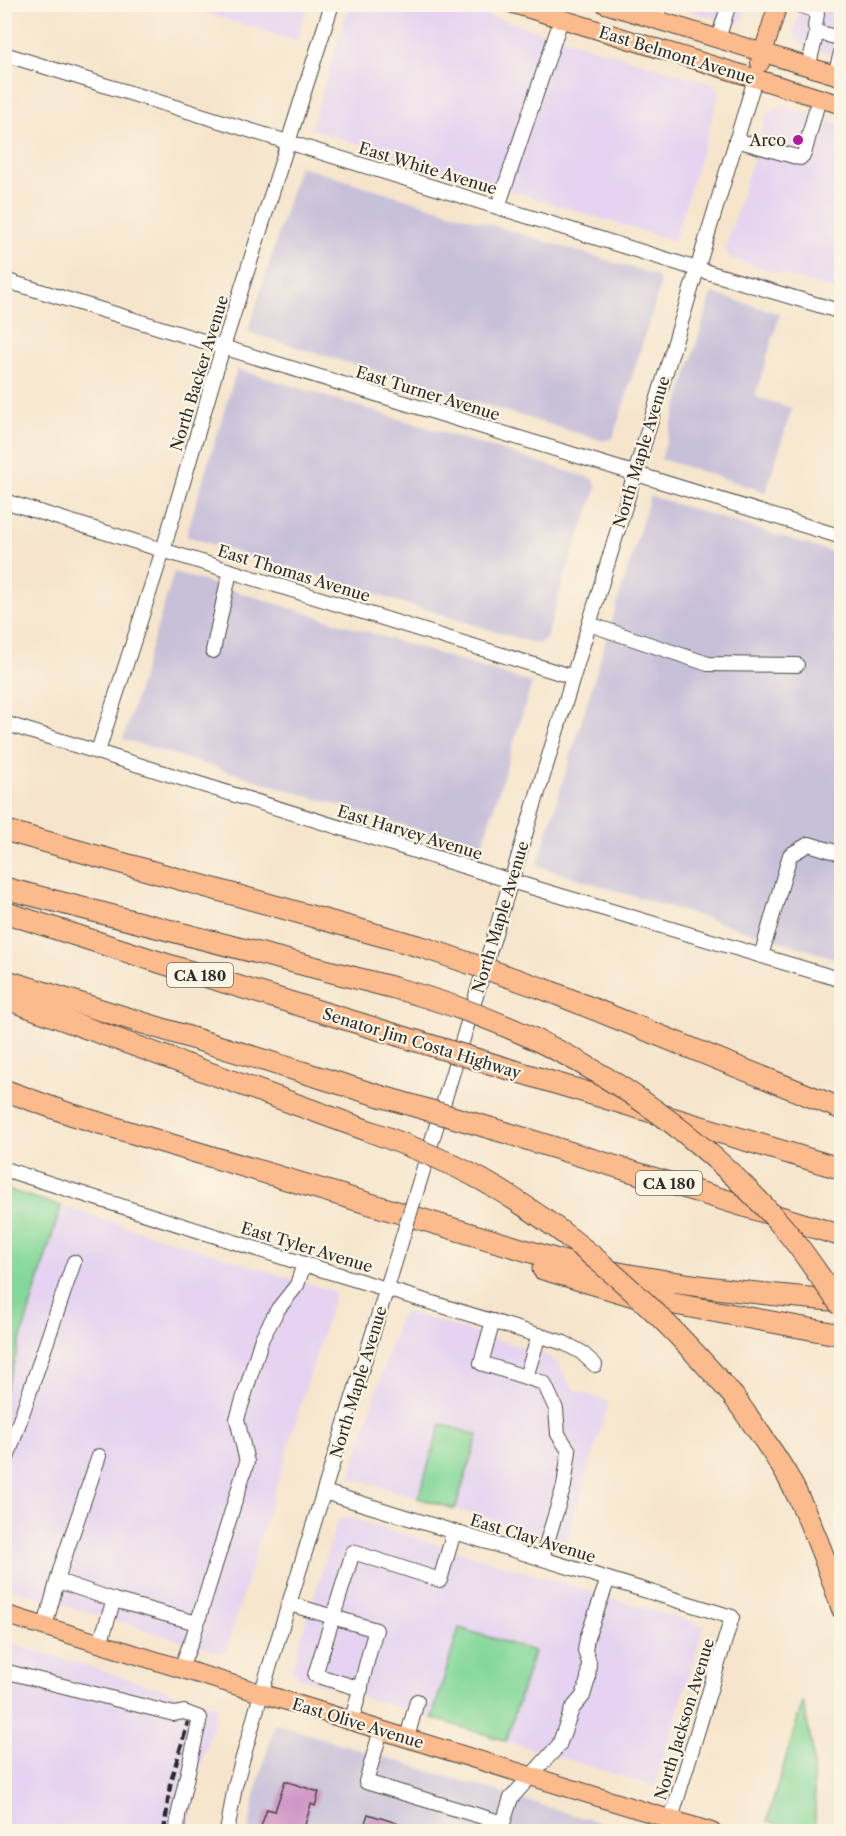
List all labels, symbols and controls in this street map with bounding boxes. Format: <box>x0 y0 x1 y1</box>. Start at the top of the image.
street label: East Belmont Avenue <box>597 22 757 88</box>
place label: Arco <box>748 130 786 150</box>
marker: Arco <box>791 133 805 147</box>
street label: East White Avenue <box>356 137 500 199</box>
street label: North Backer Avenue <box>166 293 232 453</box>
street label: East Turner Avenue <box>353 362 503 424</box>
street label: North Maple Avenue <box>608 374 674 530</box>
street label: East Thomas Avenue <box>215 540 373 606</box>
street label: East Harvey Avenue <box>335 800 485 864</box>
street label: North Maple Avenue <box>467 839 533 995</box>
road number: CA 180 <box>167 963 233 987</box>
street label: Senator Jim Costa Highway <box>320 1003 525 1083</box>
road number: CA 180 <box>636 1171 702 1195</box>
street label: East Tyler Avenue <box>239 1217 375 1277</box>
street label: North Maple Avenue <box>325 1304 391 1460</box>
street label: East Clay Avenue <box>468 1509 598 1567</box>
street label: North Jackson Avenue <box>650 1636 718 1802</box>
street label: East Olive Avenue <box>290 1693 426 1753</box>

